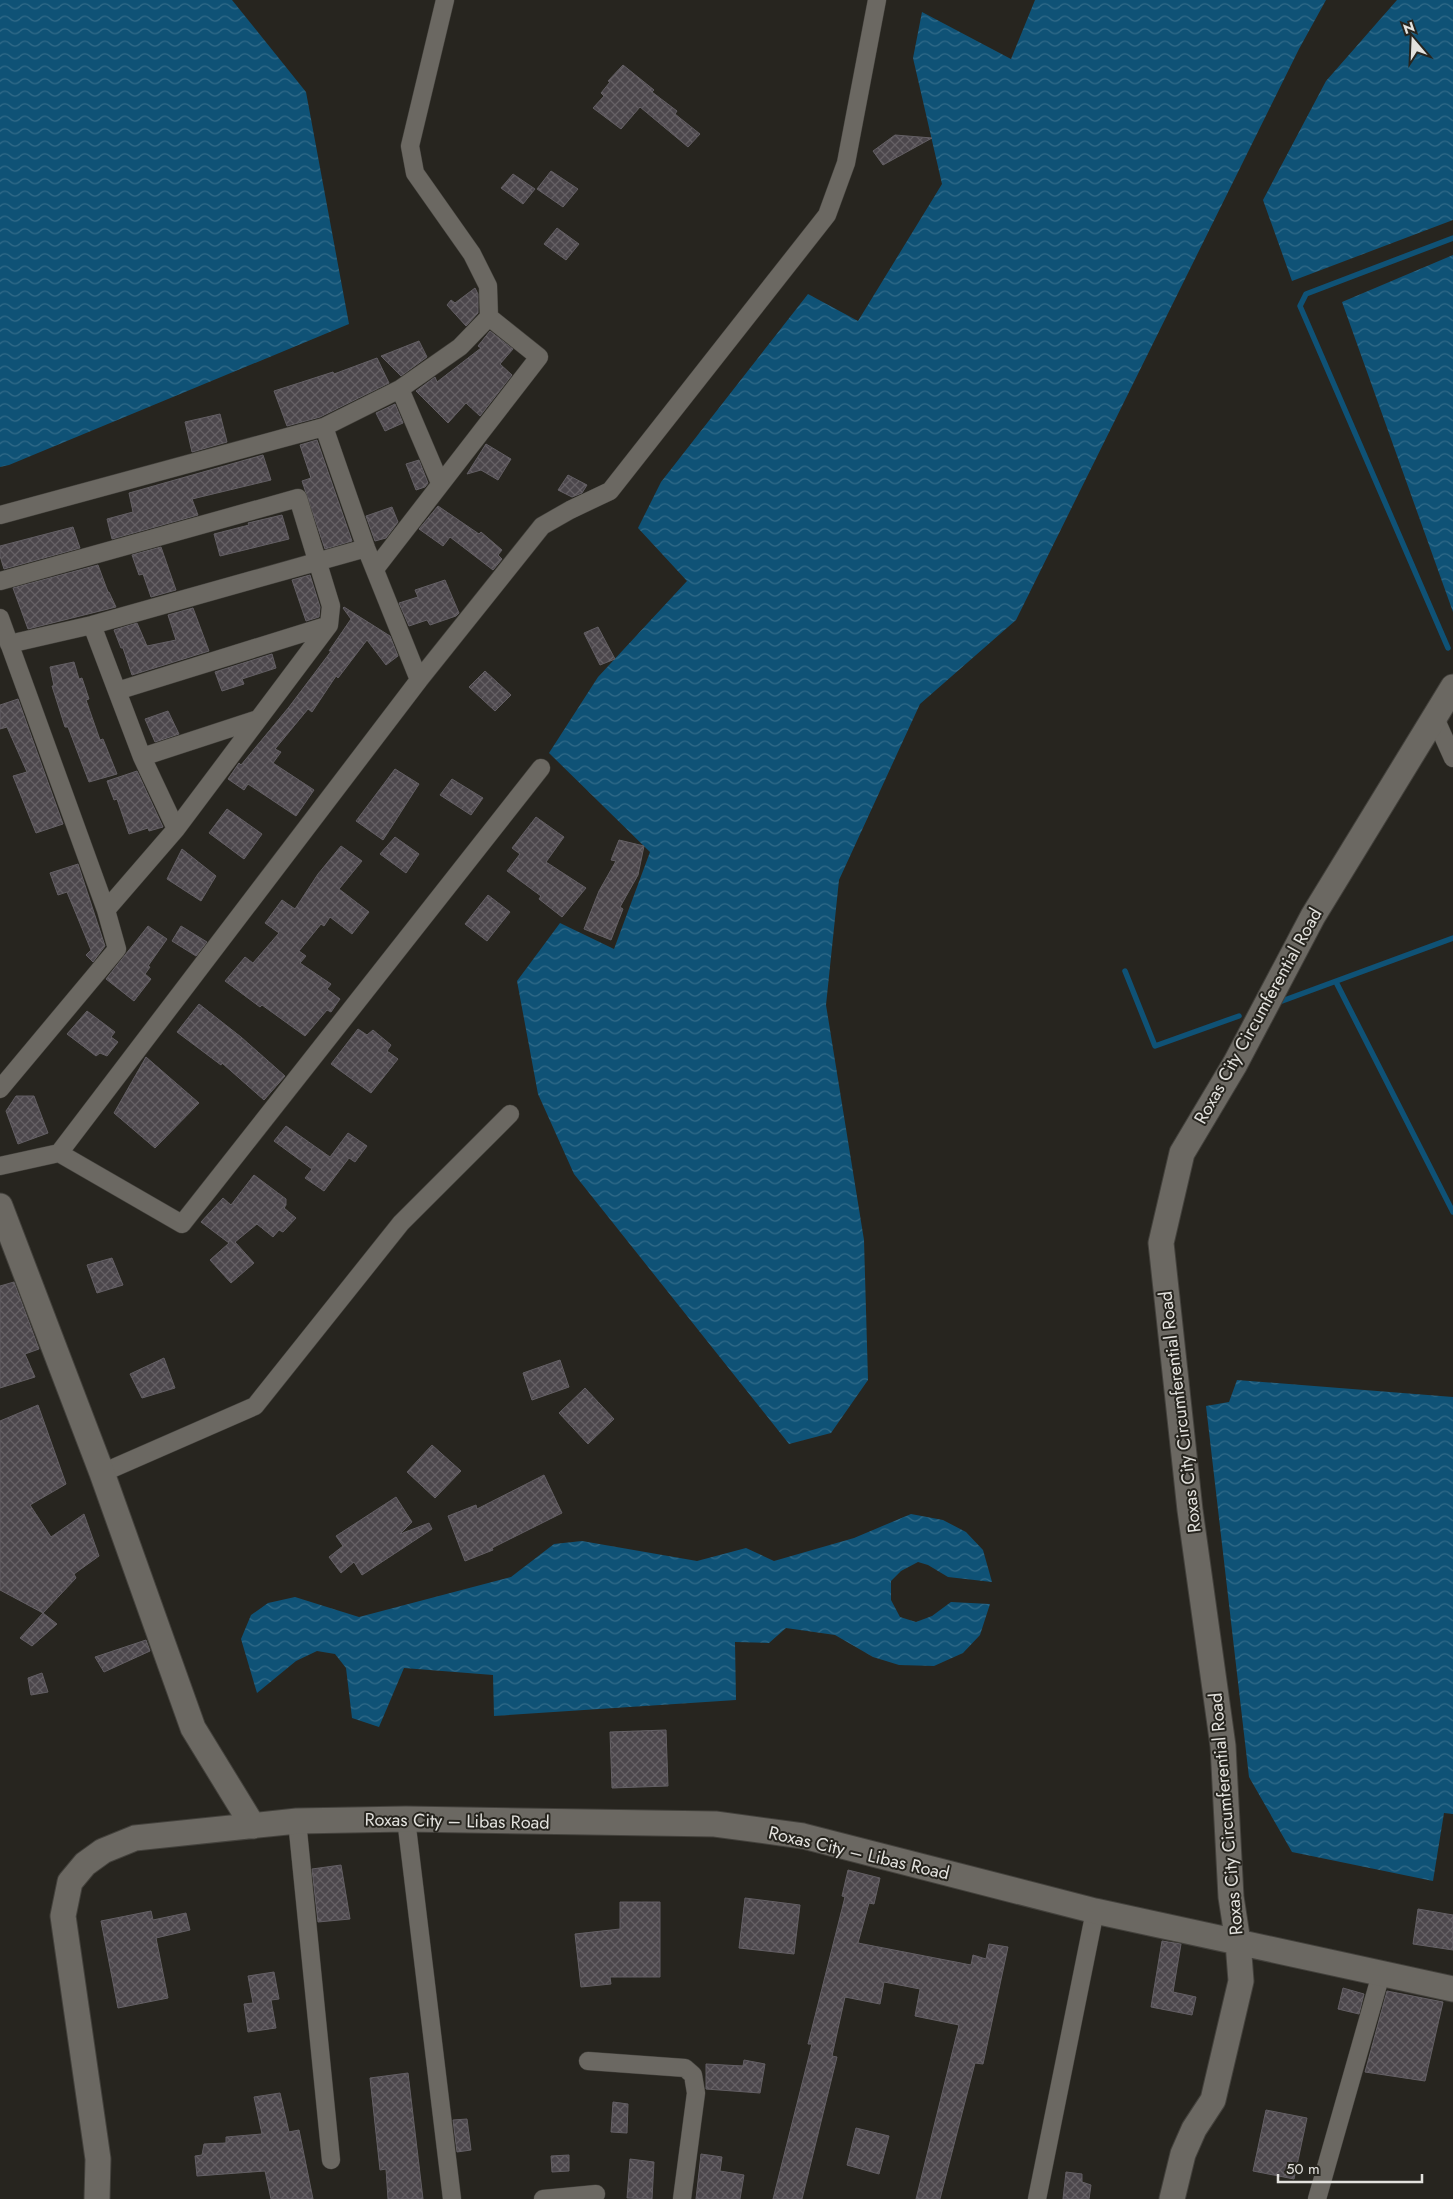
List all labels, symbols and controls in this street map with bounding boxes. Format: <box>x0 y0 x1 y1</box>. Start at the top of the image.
north arrow <box>1388 15 1438 65</box>
text: N <box>1400 16 1417 39</box>
street label: Roxas City Circumferential Road <box>1188 903 1328 1129</box>
street label: Roxas City Circumferential Road <box>1152 1290 1208 1534</box>
street label: Roxas City Circumferential Road <box>1202 1692 1250 1936</box>
street label: Roxas City – Libas Road <box>364 1806 550 1836</box>
street label: Roxas City – Libas Road <box>766 1820 952 1886</box>
scale bar <box>1278 2152 1422 2184</box>
text: 50 m <box>1286 2158 1320 2180</box>

